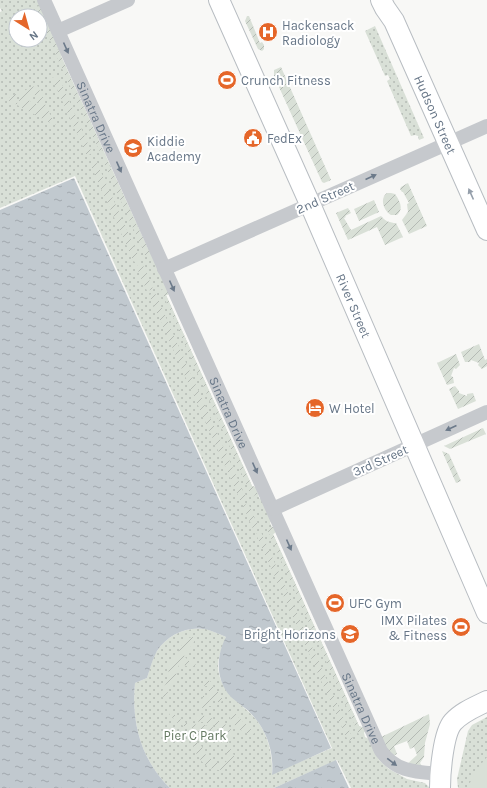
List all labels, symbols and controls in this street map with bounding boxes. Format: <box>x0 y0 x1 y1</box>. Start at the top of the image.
north arrow <box>8 8 48 48</box>
place label: Hackensack Radiology <box>282 18 354 48</box>
hospital icon: Hackensack Radiology <box>257 21 279 43</box>
text: N <box>27 28 41 43</box>
one-way arrow <box>63 43 69 55</box>
sports icon: Crunch Fitness <box>216 69 238 91</box>
place label: Crunch Fitness <box>241 73 331 88</box>
street label: Hudson Street <box>411 73 459 157</box>
street label: Sinatra Drive <box>73 79 119 155</box>
public building icon: FedEx <box>242 127 264 149</box>
place label: FedEx <box>267 131 302 146</box>
place label: Kiddie Academy <box>147 134 201 164</box>
school or university icon: Kiddie Academy <box>122 137 144 159</box>
one-way arrow <box>115 161 122 173</box>
one-way arrow <box>366 174 377 180</box>
street label: 2nd Street <box>294 178 357 217</box>
one-way arrow <box>468 188 474 200</box>
street label: River Street <box>333 271 374 340</box>
one-way arrow <box>169 280 175 291</box>
street label: Sinatra Drive <box>206 374 251 451</box>
hotel icon: W Hotel <box>304 397 326 419</box>
place label: W Hotel <box>329 401 375 416</box>
one-way arrow <box>446 425 457 431</box>
street label: 3rd Street <box>350 442 410 479</box>
one-way arrow <box>252 462 258 474</box>
one-way arrow <box>286 539 292 550</box>
sports icon: UFC Gym <box>324 592 346 614</box>
place label: UFC Gym <box>349 596 402 611</box>
place label: IMX Pilates & Fitness <box>381 613 447 643</box>
sports icon: IMX Pilates & Fitness <box>450 616 472 638</box>
school or university icon: Bright Horizons <box>339 623 361 645</box>
place label: Bright Horizons <box>244 627 336 642</box>
street label: Sinatra Drive <box>339 670 384 747</box>
park label: Pier C Park <box>164 728 226 743</box>
one-way arrow <box>387 758 398 767</box>

